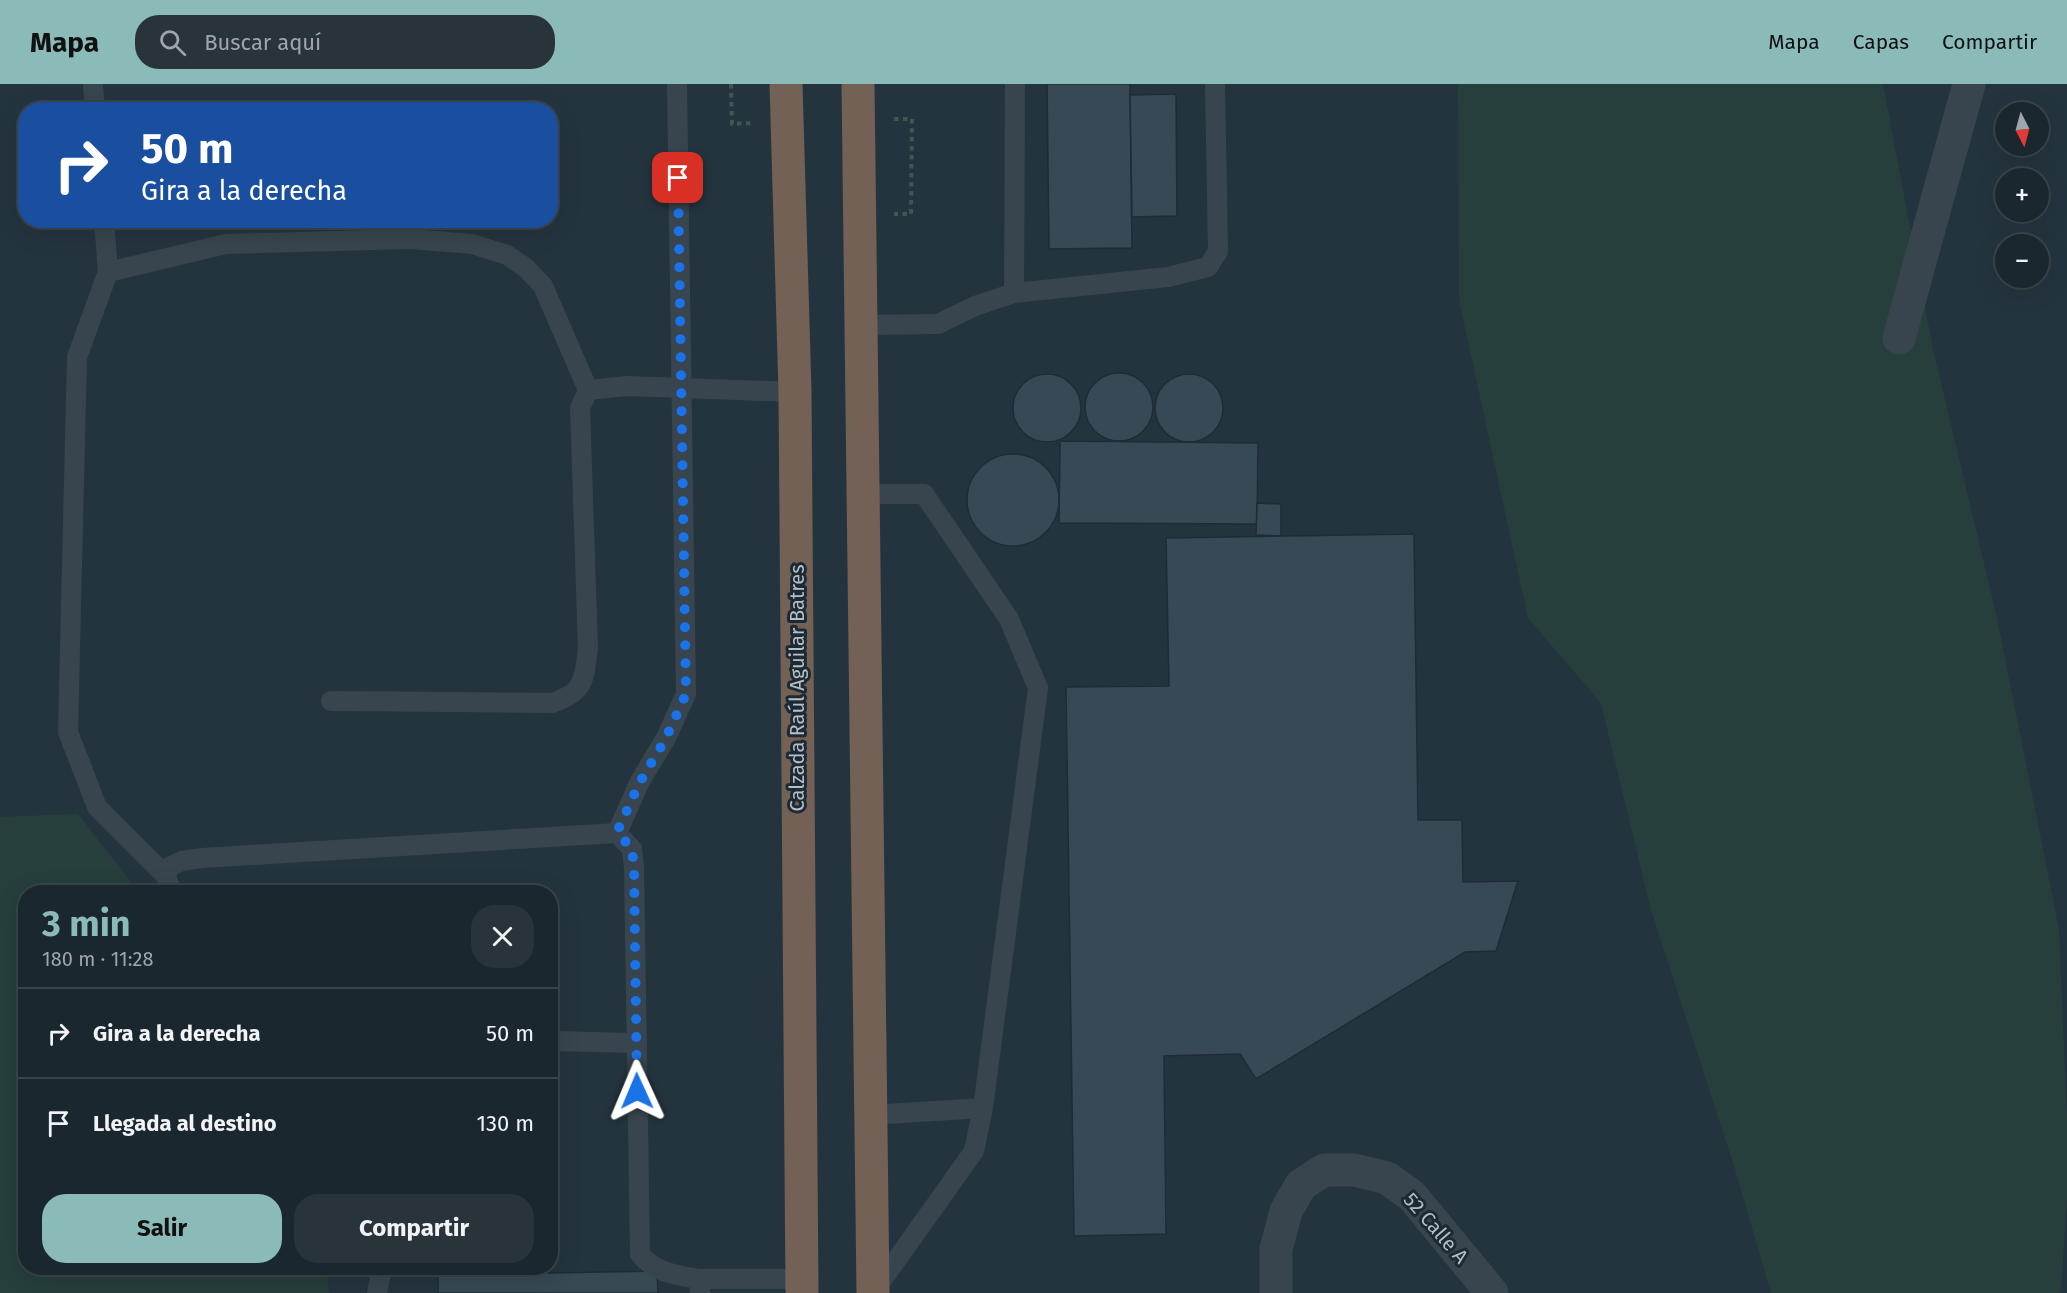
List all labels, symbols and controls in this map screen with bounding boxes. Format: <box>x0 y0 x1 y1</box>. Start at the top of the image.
search box <box>135 15 555 69</box>
text: Mapa <box>30 26 99 59</box>
icon: search <box>156 26 189 59</box>
text: Buscar aquí <box>204 29 321 56</box>
text: Mapa <box>1768 29 1820 55</box>
text: Capas <box>1853 29 1909 55</box>
text: Compartir <box>1942 29 2037 55</box>
north arrow <box>1995 102 2049 156</box>
map controls <box>1995 102 2049 288</box>
text: 50 m <box>141 124 234 174</box>
icon: right <box>42 126 120 204</box>
pin <box>652 152 703 203</box>
icon: arrive <box>661 161 694 194</box>
button: + <box>1995 168 2049 222</box>
text: Gira a la derecha <box>141 175 347 207</box>
button: − <box>1995 234 2049 288</box>
street label: Calzada Raúl Aguilar Batres <box>785 565 809 812</box>
text: 3 min <box>42 902 131 946</box>
button: close <box>471 905 534 968</box>
text: 180 m · 11:28 <box>42 947 153 971</box>
icon: right <box>42 1017 75 1050</box>
text: Gira a la derecha <box>93 1020 261 1047</box>
text: 50 m <box>486 1020 534 1047</box>
position arrow <box>605 1059 669 1123</box>
icon: arrive <box>42 1107 75 1140</box>
text: Llegada al destino <box>93 1110 277 1137</box>
text: 130 m <box>477 1110 534 1137</box>
street label: 52 Calle A <box>1399 1188 1474 1269</box>
button: Salir <box>42 1194 282 1263</box>
button: Compartir <box>294 1194 534 1263</box>

